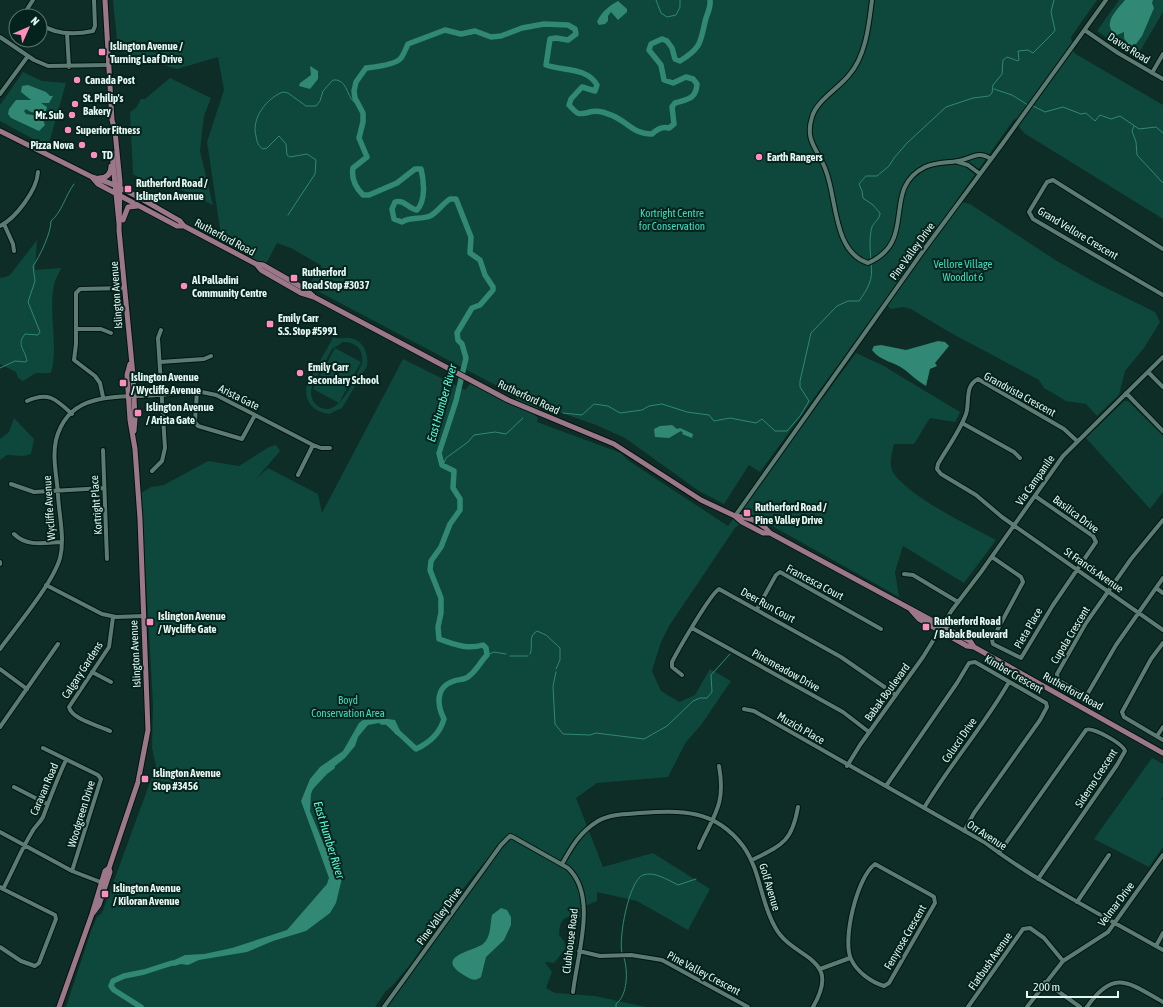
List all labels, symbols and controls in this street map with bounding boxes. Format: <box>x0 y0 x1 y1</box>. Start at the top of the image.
north arrow <box>8 8 48 48</box>
text: N <box>29 14 42 27</box>
street label: Davos Road <box>1106 30 1152 66</box>
place label: Islington Avenue / Turning Leaf Drive <box>110 40 183 65</box>
marker: Islington Avenue / Turning Leaf Drive <box>97 47 107 57</box>
place label: Canada Post <box>85 74 136 86</box>
marker: Canada Post <box>72 75 82 85</box>
place label: St. Philip's Bakery <box>83 92 124 117</box>
marker: St. Philip's Bakery <box>70 99 80 109</box>
place label: Mr. Sub <box>35 109 64 121</box>
marker: Mr. Sub <box>67 110 77 120</box>
place label: Superior Fitness <box>76 124 140 136</box>
marker: Superior Fitness <box>63 125 73 135</box>
place label: Pizza Nova <box>31 139 74 151</box>
marker: Pizza Nova <box>77 140 87 150</box>
place label: TD <box>102 149 113 161</box>
marker: TD <box>89 150 99 160</box>
place label: Earth Rangers <box>767 151 823 163</box>
marker: Earth Rangers <box>754 152 764 162</box>
place label: Rutherford Road / Islington Avenue <box>136 177 208 202</box>
marker: Rutherford Road / Islington Avenue <box>123 184 133 194</box>
street label: Grand Vellore Crescent <box>1036 204 1120 262</box>
park label: Kortright Centre for Conservation <box>639 207 705 232</box>
street label: Rutherford Road <box>193 216 257 258</box>
street label: Pine Valley Drive <box>887 220 937 282</box>
park label: Vellore Village Woodlot 6 <box>933 258 993 283</box>
street label: Islington Avenue <box>108 261 124 329</box>
place label: Rutherford Road Stop #3037 <box>302 266 370 291</box>
marker: Rutherford Road Stop #3037 <box>289 273 299 283</box>
place label: Al Palladini Community Centre <box>191 274 267 299</box>
marker: Al Palladini Community Centre <box>179 281 189 291</box>
place label: Emily Carr S.S. Stop #5991 <box>278 312 338 337</box>
marker: Emily Carr S.S. Stop #5991 <box>265 319 275 329</box>
place label: Emily Carr Secondary School <box>308 361 380 386</box>
water label: East Humber River <box>424 362 460 444</box>
marker: Emily Carr Secondary School <box>295 368 305 378</box>
street label: Grandvista Crescent <box>982 369 1058 419</box>
place label: Islington Avenue / Wycliffe Avenue <box>131 371 201 396</box>
street label: Rutherford Road <box>496 377 562 417</box>
marker: Islington Avenue / Wycliffe Avenue <box>118 378 128 388</box>
street label: Arista Gate <box>217 382 261 412</box>
place label: Islington Avenue / Arista Gate <box>146 401 214 426</box>
marker: Islington Avenue / Arista Gate <box>133 408 143 418</box>
street label: Via Campanile <box>1013 453 1057 507</box>
street label: Wycliffe Avenue <box>41 475 57 541</box>
street label: Kortright Place <box>88 475 104 535</box>
street label: Basilica Drive <box>1051 493 1101 535</box>
place label: Rutherford Road / Pine Valley Drive <box>755 501 827 526</box>
marker: Rutherford Road / Pine Valley Drive <box>742 508 752 518</box>
street label: St Francis Avenue <box>1062 545 1126 595</box>
street label: Francesca Court <box>784 562 846 602</box>
street label: Deer Run Court <box>739 585 797 625</box>
street label: Cupola Crescent <box>1048 604 1092 666</box>
street label: Pieta Place <box>1012 606 1044 650</box>
place label: Islington Avenue / Wycliffe Gate <box>158 610 226 635</box>
place label: Rutherford Road / Babak Boulevard <box>934 615 1008 640</box>
marker: Islington Avenue / Wycliffe Gate <box>145 617 155 627</box>
street label: Islington Avenue <box>127 620 143 688</box>
marker: Rutherford Road / Babak Boulevard <box>921 622 931 632</box>
street label: Calgary Gardens <box>59 639 105 701</box>
street label: Pinemeadow Drive <box>750 646 822 694</box>
street label: Kimber Crescent <box>983 652 1045 696</box>
street label: Babak Boulevard <box>862 661 912 723</box>
street label: Rutherford Road <box>1041 670 1105 712</box>
park label: Boyd Conservation Area <box>311 694 385 719</box>
street label: Muzich Place <box>775 710 827 746</box>
street label: Colucci Drive <box>939 715 979 765</box>
street label: Siderno Crescent <box>1073 747 1119 809</box>
street label: Caravan Road <box>28 761 60 817</box>
place label: Islington Avenue Stop #3456 <box>153 767 221 792</box>
marker: Islington Avenue Stop #3456 <box>140 774 150 784</box>
street label: Woodgreen Drive <box>65 779 97 849</box>
water label: East Humber River <box>311 800 348 881</box>
street label: Orr Avenue <box>965 818 1009 852</box>
street label: Golf Avenue <box>757 862 783 912</box>
street label: Velmar Drive <box>1096 880 1136 928</box>
place label: Islington Avenue / Kiloran Avenue <box>113 882 181 907</box>
street label: Pine Valley Drive <box>414 885 464 947</box>
marker: Islington Avenue / Kiloran Avenue <box>100 889 110 899</box>
street label: Fenyrose Crescent <box>882 903 928 971</box>
street label: Clubhouse Road <box>560 908 580 974</box>
street label: Flatbush Avenue <box>966 930 1014 992</box>
street label: Pine Valley Crescent <box>665 949 743 997</box>
scale bar <box>1027 973 1118 999</box>
text: 200 m <box>1033 980 1060 994</box>

